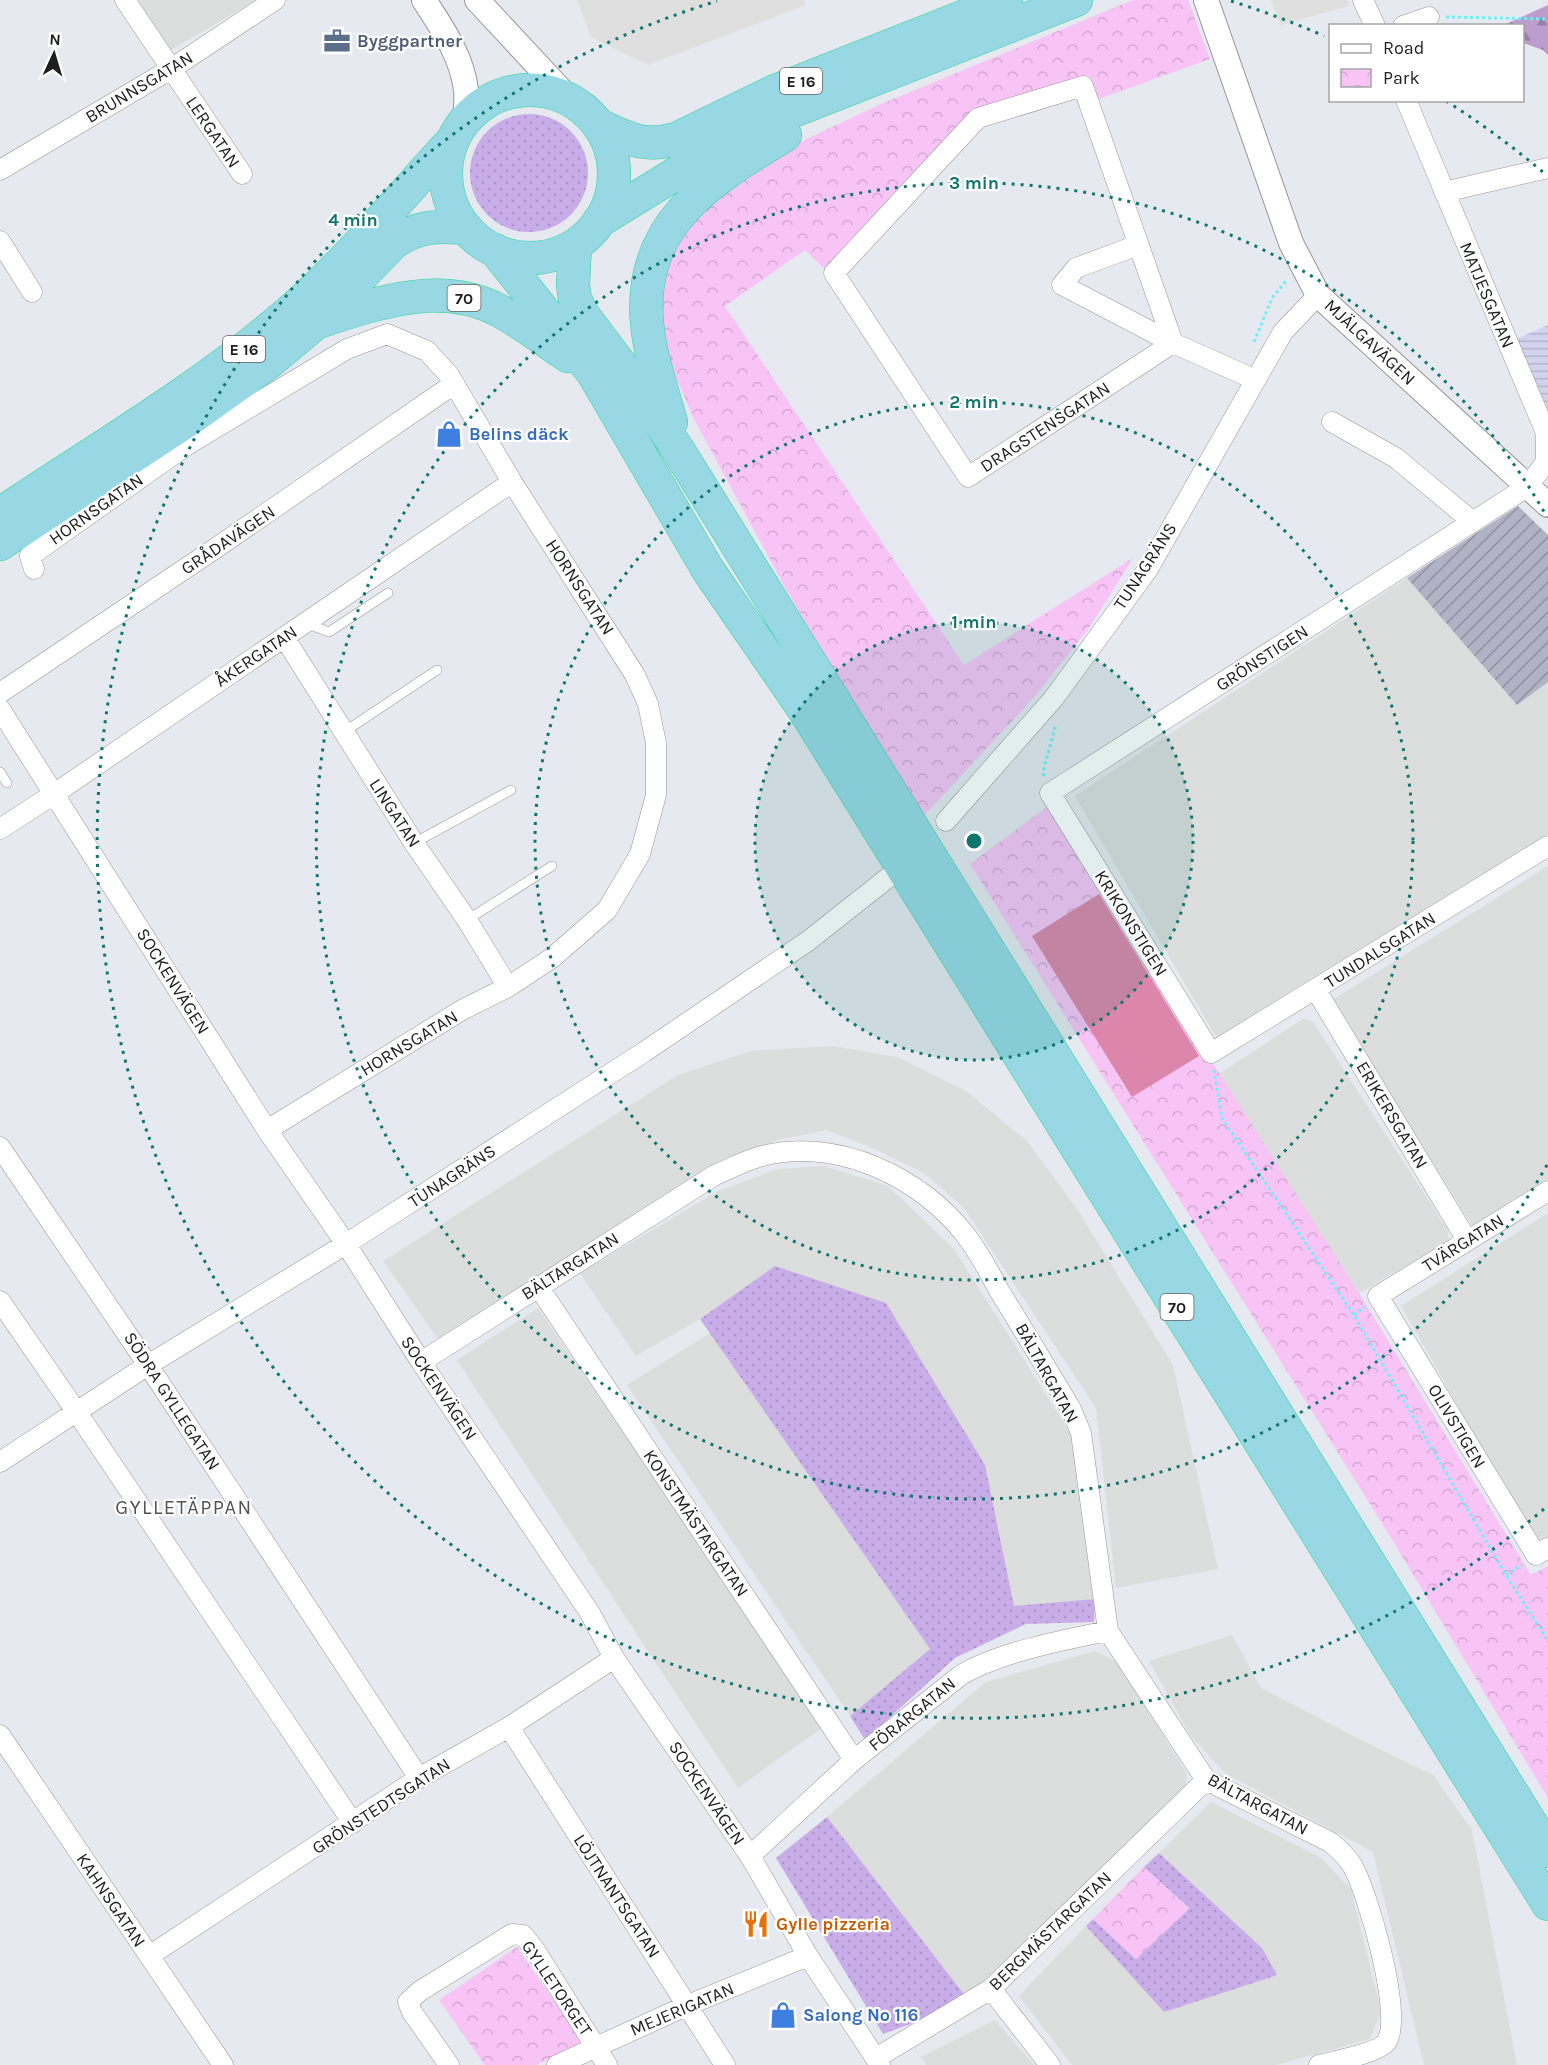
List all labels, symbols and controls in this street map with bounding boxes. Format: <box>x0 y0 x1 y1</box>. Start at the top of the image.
north arrow <box>24 24 84 84</box>
legend <box>1329 24 1524 102</box>
office icon: Byggpartner <box>322 26 352 56</box>
text: N <box>49 30 61 49</box>
place label: Byggpartner <box>357 30 462 52</box>
text: Road <box>1383 37 1424 59</box>
street label: BRUNNSGATAN <box>81 46 197 128</box>
text: Park <box>1383 67 1420 89</box>
road number: E 16 <box>780 68 822 94</box>
street label: LERGATAN <box>181 92 245 172</box>
text: 3 min <box>949 172 999 194</box>
text: 4 min <box>328 209 378 231</box>
street label: MATJESGATAN <box>1455 239 1519 351</box>
road number: 70 <box>448 285 480 311</box>
street label: MJÄLGAVÄGEN <box>1320 294 1420 390</box>
road number: E 16 <box>223 336 265 362</box>
street label: DRAGSTENSGATAN <box>976 377 1114 477</box>
text: 2 min <box>949 391 999 413</box>
shop icon: Belins däck <box>434 419 464 449</box>
place label: Belins däck <box>469 423 569 445</box>
street label: HORNSGATAN <box>45 468 147 550</box>
street label: GRÅDAVÄGEN <box>177 501 279 579</box>
street label: TUNAGRÄNS <box>1109 518 1181 614</box>
street label: HORNSGATAN <box>541 535 619 639</box>
text: 1 min <box>951 611 997 633</box>
street label: ÅKERGATAN <box>211 620 301 692</box>
street label: GRÖNSTIGEN <box>1212 620 1312 696</box>
street label: LINGATAN <box>365 774 425 852</box>
centre of rings <box>964 831 984 851</box>
street label: KRIKONSTIGEN <box>1090 866 1172 980</box>
street label: TUNDALSGATAN <box>1320 907 1440 993</box>
street label: SOCKENVÄGEN <box>132 924 214 1038</box>
street label: HORNSGATAN <box>356 1005 462 1081</box>
street label: ERIKERSGATAN <box>1351 1057 1433 1173</box>
street label: TUNAGRÄNS <box>404 1140 500 1212</box>
street label: TVÄRGATAN <box>1418 1209 1508 1277</box>
street label: BÄLTARGATAN <box>517 1227 623 1305</box>
road number: 70 <box>1160 1294 1194 1320</box>
street label: BÄLTARGATAN <box>1011 1319 1083 1427</box>
street label: SÖDRA GYLLEGATAN <box>119 1328 225 1474</box>
street label: SOCKENVÄGEN <box>396 1332 482 1444</box>
street label: OLIVSTIGEN <box>1423 1380 1491 1472</box>
street label: KONSTMÄSTARGATAN <box>639 1445 753 1601</box>
district label: GYLLETÄPPAN <box>115 1496 253 1519</box>
street label: FÖRARGATAN <box>864 1672 960 1756</box>
street label: SOCKENVÄGEN <box>664 1737 750 1849</box>
street label: GRÖNSTEDTSGATAN <box>308 1753 454 1859</box>
street label: BÄLTARGATAN <box>1204 1768 1312 1840</box>
street label: LÖJTNANTSGATAN <box>569 1830 665 1962</box>
street label: KAHNSGATAN <box>72 1849 150 1951</box>
street label: BERGMÄSTARGATAN <box>984 1867 1116 1995</box>
restaurant icon: Gylle pizzeria <box>741 1909 771 1939</box>
place label: Gylle pizzeria <box>776 1913 890 1935</box>
street label: GYLLETORGET <box>517 1936 597 2040</box>
street label: MEJERIGATAN <box>627 1977 737 2041</box>
shop icon: Salong No 116 <box>768 2000 798 2030</box>
place label: Salong No 116 <box>803 2004 918 2026</box>

